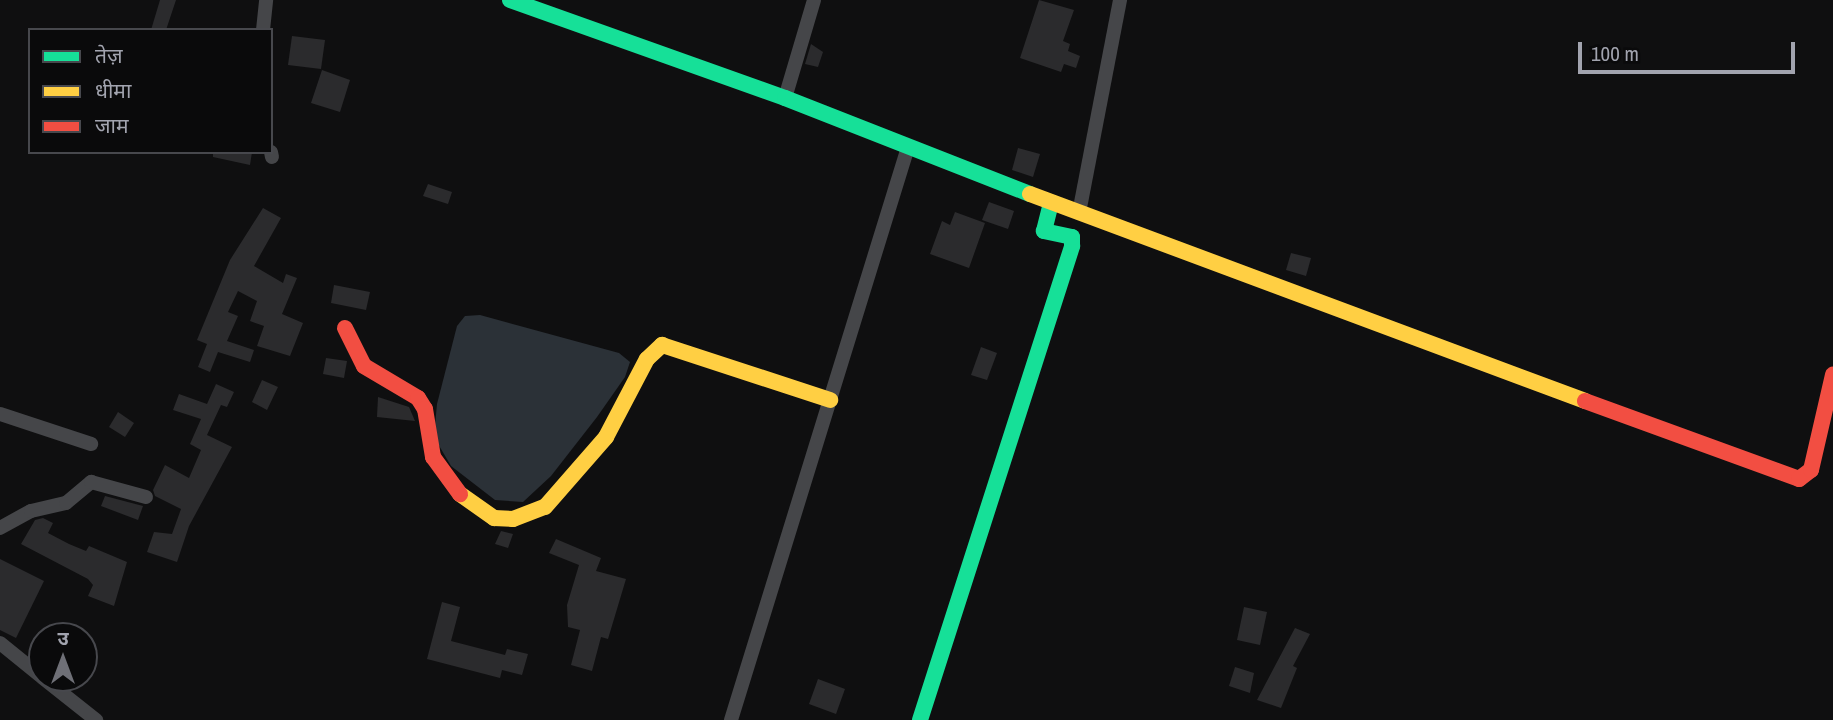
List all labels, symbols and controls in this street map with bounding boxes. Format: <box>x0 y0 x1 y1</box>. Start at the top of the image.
legend <box>28 28 273 154</box>
scale bar <box>1581 28 1798 72</box>
text: 100 m <box>1591 39 1639 68</box>
text: तेज़ <box>95 41 123 70</box>
text: धीमा <box>95 76 131 105</box>
text: जाम <box>95 111 129 140</box>
north arrow <box>28 622 98 692</box>
text: उ <box>57 625 69 651</box>

